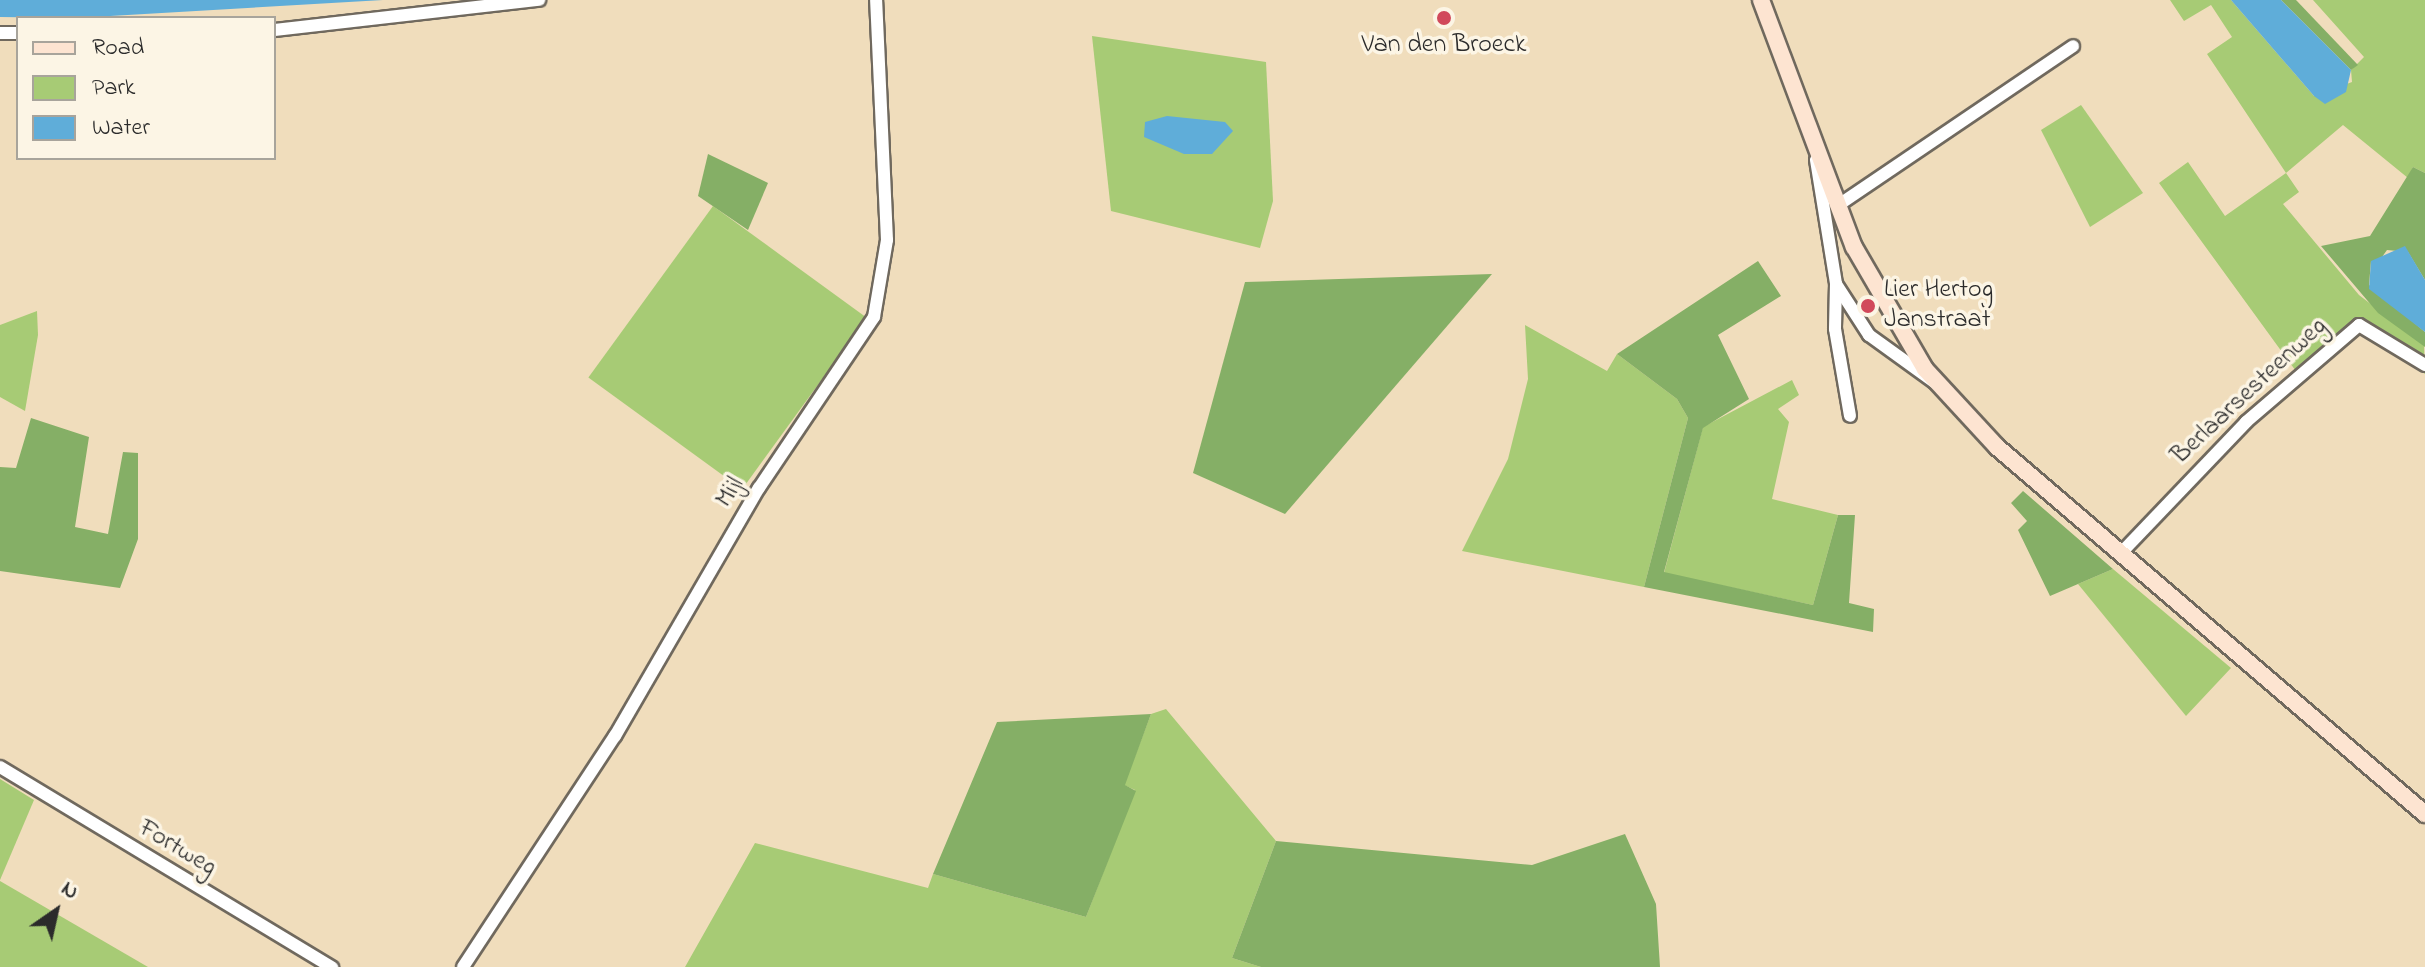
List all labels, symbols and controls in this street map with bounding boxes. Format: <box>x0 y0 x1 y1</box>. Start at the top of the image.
marker: Van den Broeck <box>1435 9 1453 27</box>
legend <box>16 16 276 160</box>
place label: Van den Broeck <box>1362 30 1526 62</box>
text: Road <box>92 31 144 66</box>
text: Park <box>92 71 135 106</box>
text: Water <box>92 111 150 146</box>
place label: Lier Hertog Janstraat <box>1884 275 1993 336</box>
marker: Lier Hertog Janstraat <box>1859 297 1877 315</box>
street label: Berlaarsesteenweg <box>2166 312 2334 472</box>
street label: Mijl <box>710 472 752 514</box>
street label: Fortweg <box>132 814 222 884</box>
north arrow <box>16 871 96 951</box>
text: N <box>54 874 85 909</box>

